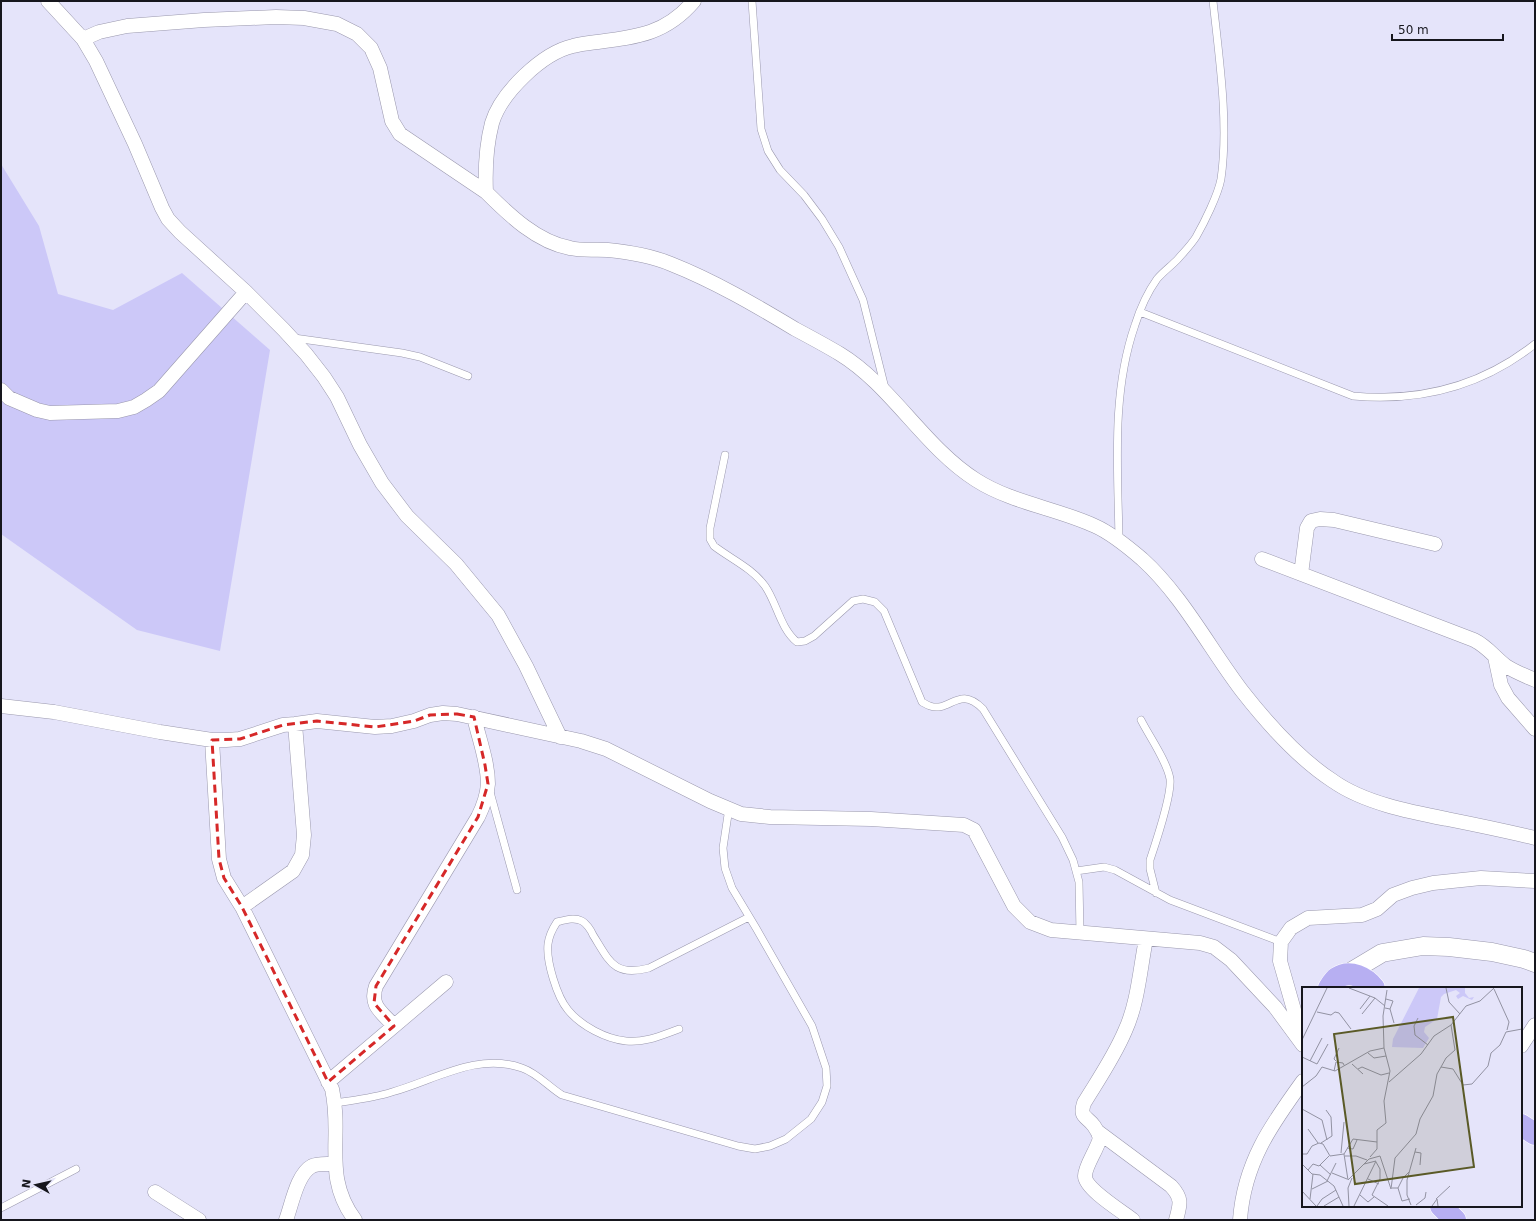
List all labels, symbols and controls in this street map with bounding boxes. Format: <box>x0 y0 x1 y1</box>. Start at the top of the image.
scale bar <box>1392 16 1503 42</box>
text: 50 m <box>1398 23 1429 37</box>
inset map <box>1302 987 1522 1207</box>
north arrow <box>16 1165 56 1205</box>
text: N <box>20 1178 34 1189</box>

